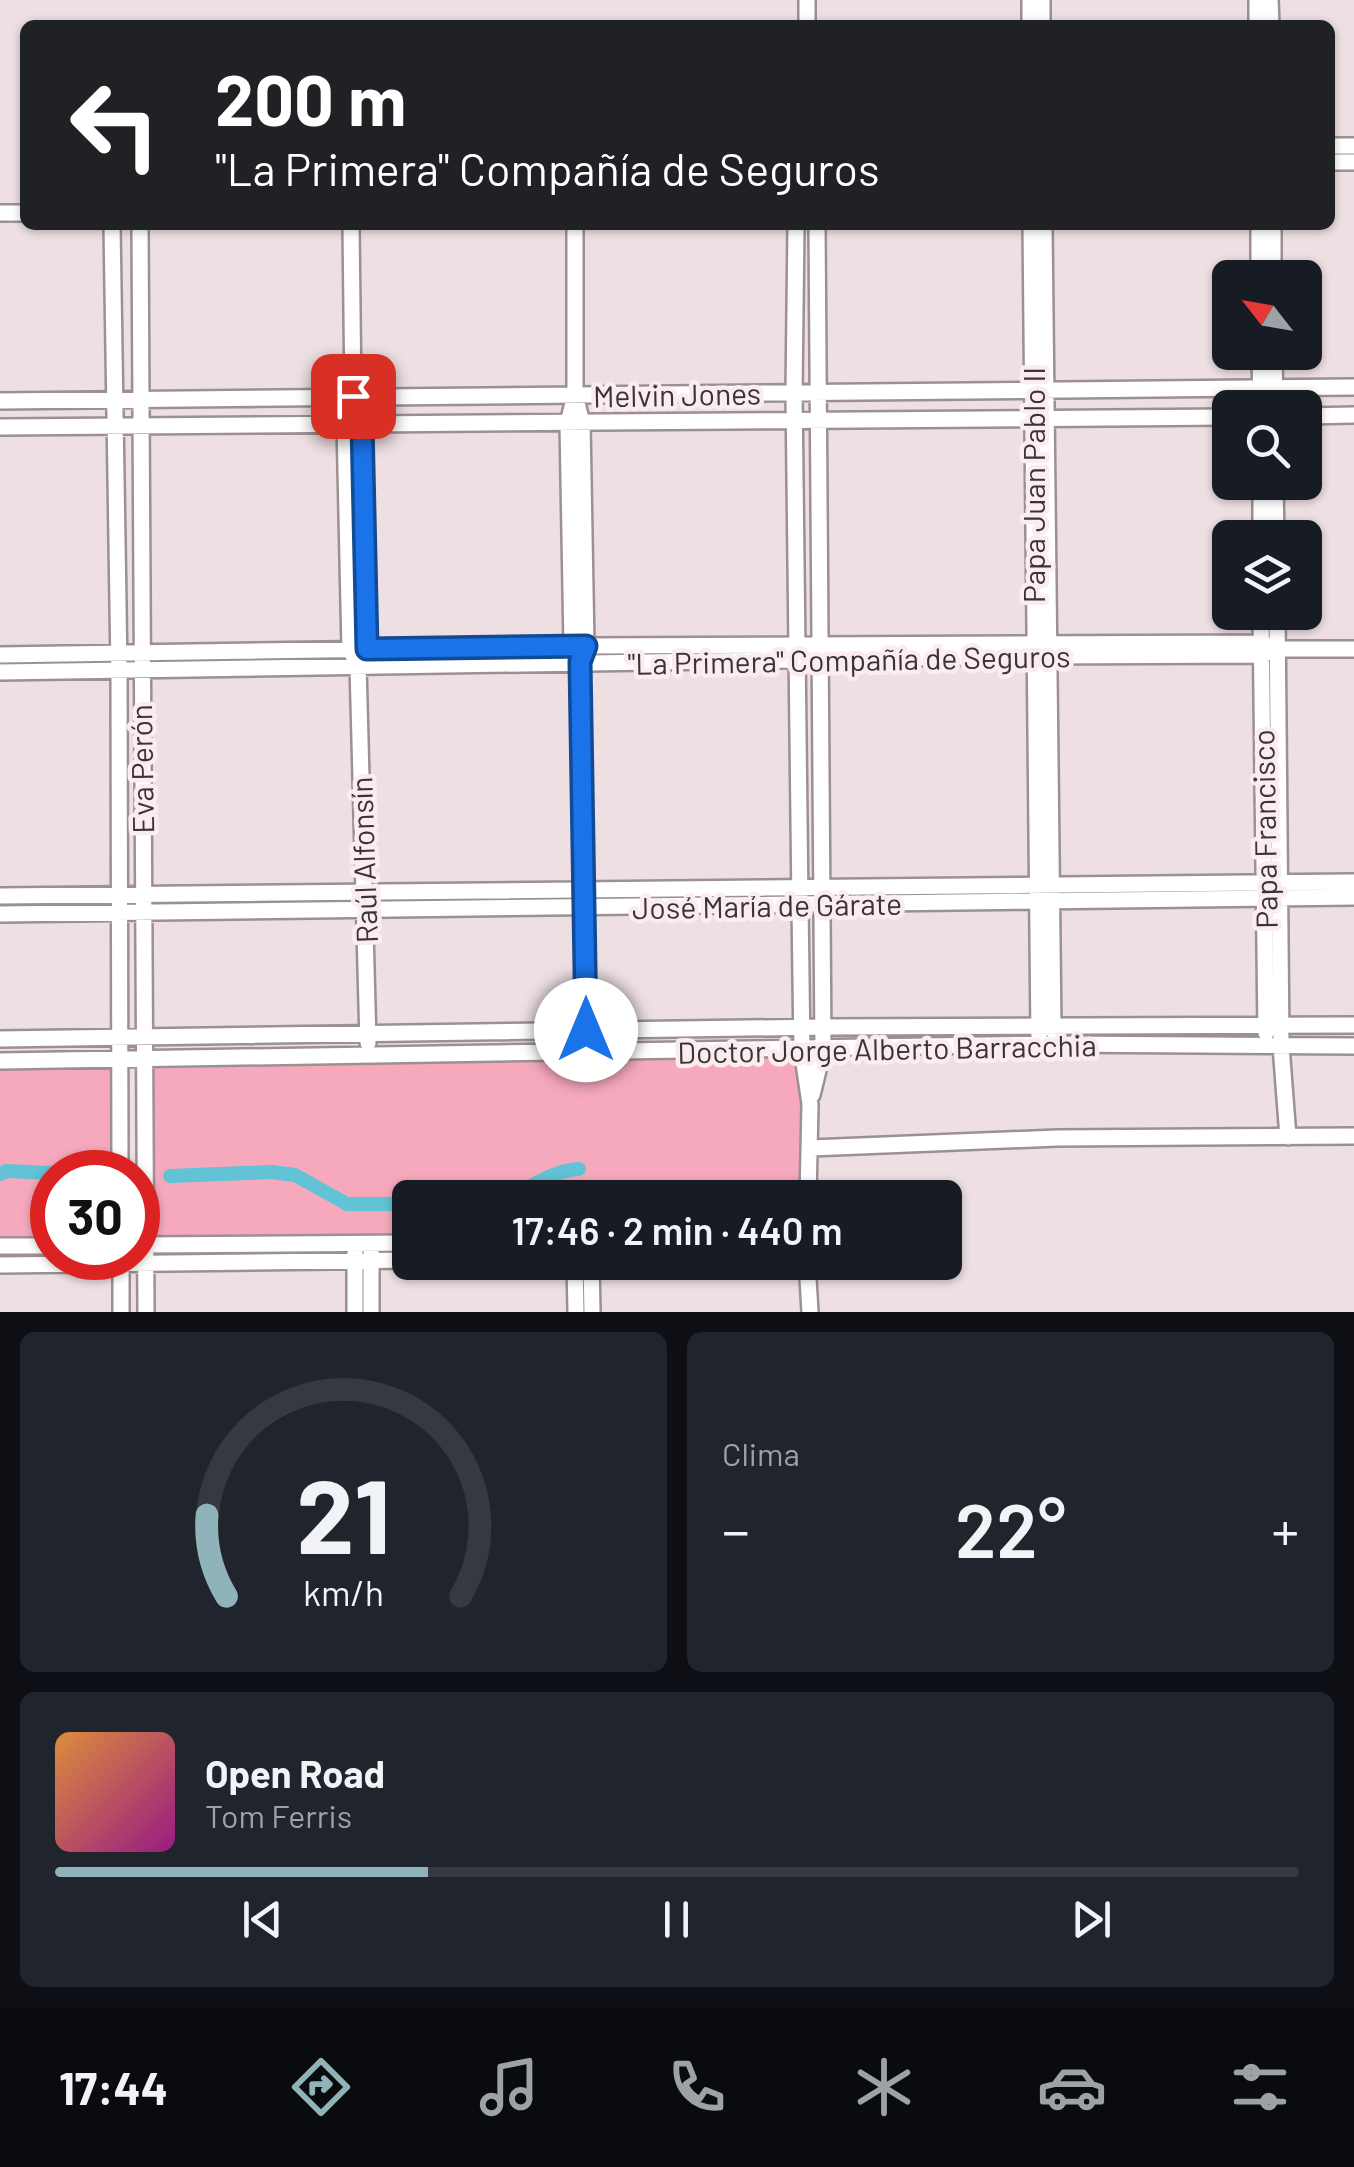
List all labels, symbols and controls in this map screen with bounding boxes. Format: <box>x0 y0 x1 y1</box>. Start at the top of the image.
text: 200 m <box>215 56 406 140</box>
icon: left <box>50 60 180 190</box>
text: "La Primera" Compañía de Seguros <box>215 141 880 195</box>
north arrow <box>1212 260 1322 370</box>
map controls <box>1212 260 1322 630</box>
pin <box>311 354 396 439</box>
street label: Papa Juan Pablo II <box>1015 367 1051 603</box>
icon: arrive <box>326 369 381 424</box>
street label: Melvin Jones <box>593 375 761 413</box>
button: search <box>1212 390 1322 500</box>
button: layers <box>1212 520 1322 630</box>
street label: "La Primera" Compañía de Seguros <box>627 637 1071 681</box>
street label: Eva Perón <box>122 704 160 834</box>
street label: Papa Francisco <box>1244 729 1284 929</box>
street label: Raúl Alfonsín <box>342 776 384 944</box>
street label: José María de Gárate <box>632 885 902 925</box>
position arrow <box>534 978 638 1082</box>
street label: Doctor Jorge Alberto Barracchia <box>677 1026 1097 1070</box>
speed limit sign: 30 <box>30 1150 160 1280</box>
text: 17:46 · 2 min · 440 m <box>512 1207 842 1253</box>
text: Clima <box>722 1434 800 1472</box>
text: 21 <box>296 1450 391 1575</box>
text: 22° <box>955 1483 1066 1573</box>
text: − <box>722 1496 750 1562</box>
text: + <box>1271 1496 1299 1562</box>
text: km/h <box>303 1570 384 1613</box>
text: Open Road <box>205 1750 385 1796</box>
text: Tom Ferris <box>205 1796 352 1834</box>
icon: previous <box>235 1892 290 1947</box>
icon: pause <box>649 1892 704 1947</box>
icon: next <box>1064 1892 1119 1947</box>
icon: directions <box>286 2052 356 2122</box>
icon: music <box>474 2052 544 2122</box>
icon: phone <box>662 2052 732 2122</box>
icon: climate <box>849 2052 919 2122</box>
icon: car <box>1037 2052 1107 2122</box>
icon: filters <box>1225 2052 1295 2122</box>
text: 17:44 <box>59 2060 168 2114</box>

